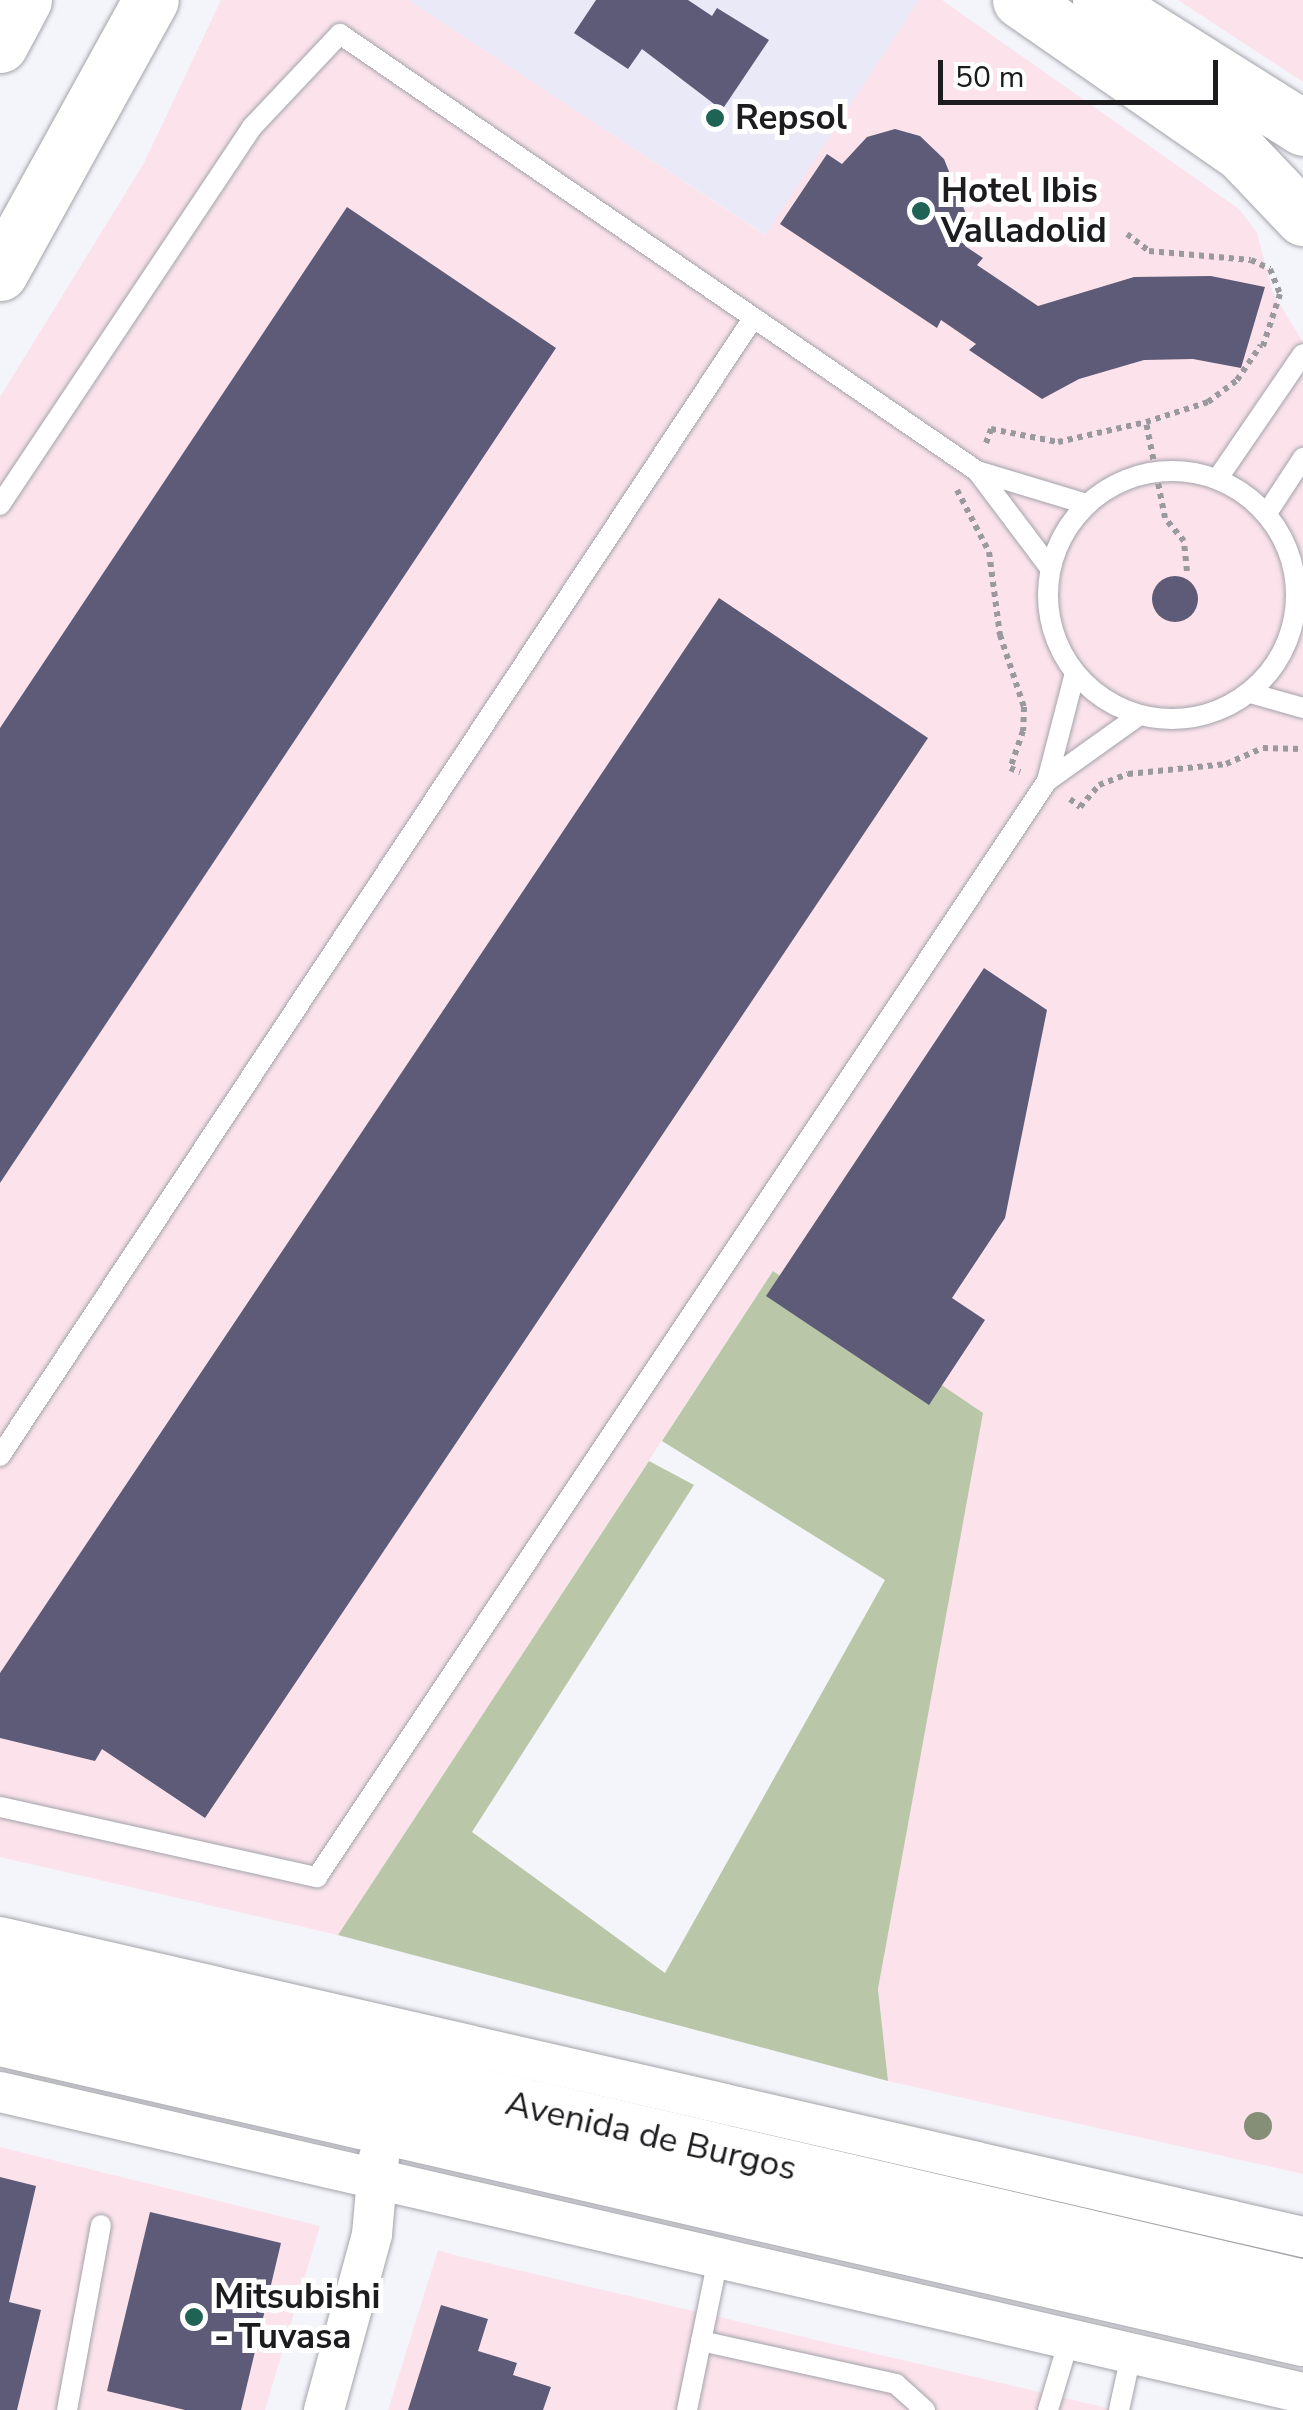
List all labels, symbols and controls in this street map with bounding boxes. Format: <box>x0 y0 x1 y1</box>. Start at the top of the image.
scale bar <box>943 40 1223 102</box>
text: 50 m <box>955 57 1024 98</box>
place label: Repsol <box>735 97 847 139</box>
marker: Repsol <box>704 107 726 129</box>
place label: Hotel Ibis Valladolid <box>941 170 1107 252</box>
marker: Hotel Ibis Valladolid <box>910 200 932 222</box>
street label: Avenida de Burgos <box>501 2082 801 2190</box>
place label: Mitsubishi - Tuvasa <box>214 2276 380 2358</box>
marker: Mitsubishi - Tuvasa <box>183 2306 205 2328</box>

